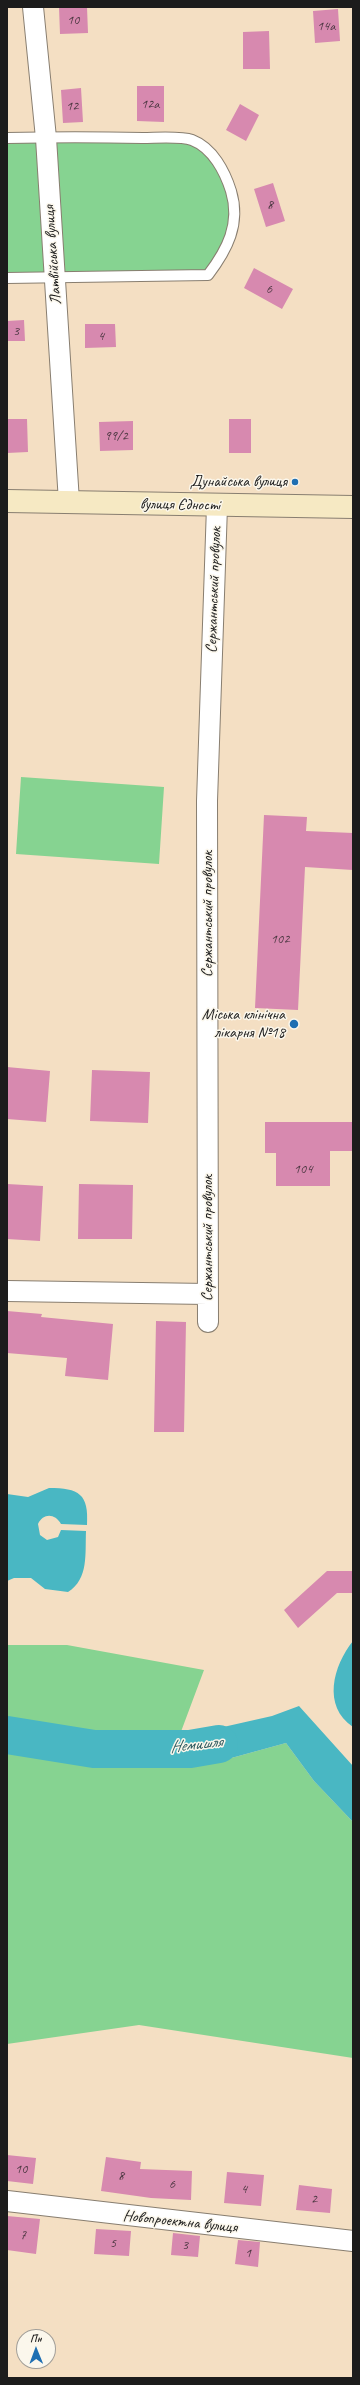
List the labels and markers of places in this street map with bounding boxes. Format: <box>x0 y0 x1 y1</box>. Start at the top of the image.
place label: Дунайська вулиця <box>190 472 287 492</box>
marker: Дунайська вулиця <box>290 477 300 487</box>
place label: Міська клінічна лікарня №18 <box>202 1005 285 1043</box>
marker: Міська клінічна лікарня №18 <box>288 1018 300 1030</box>

